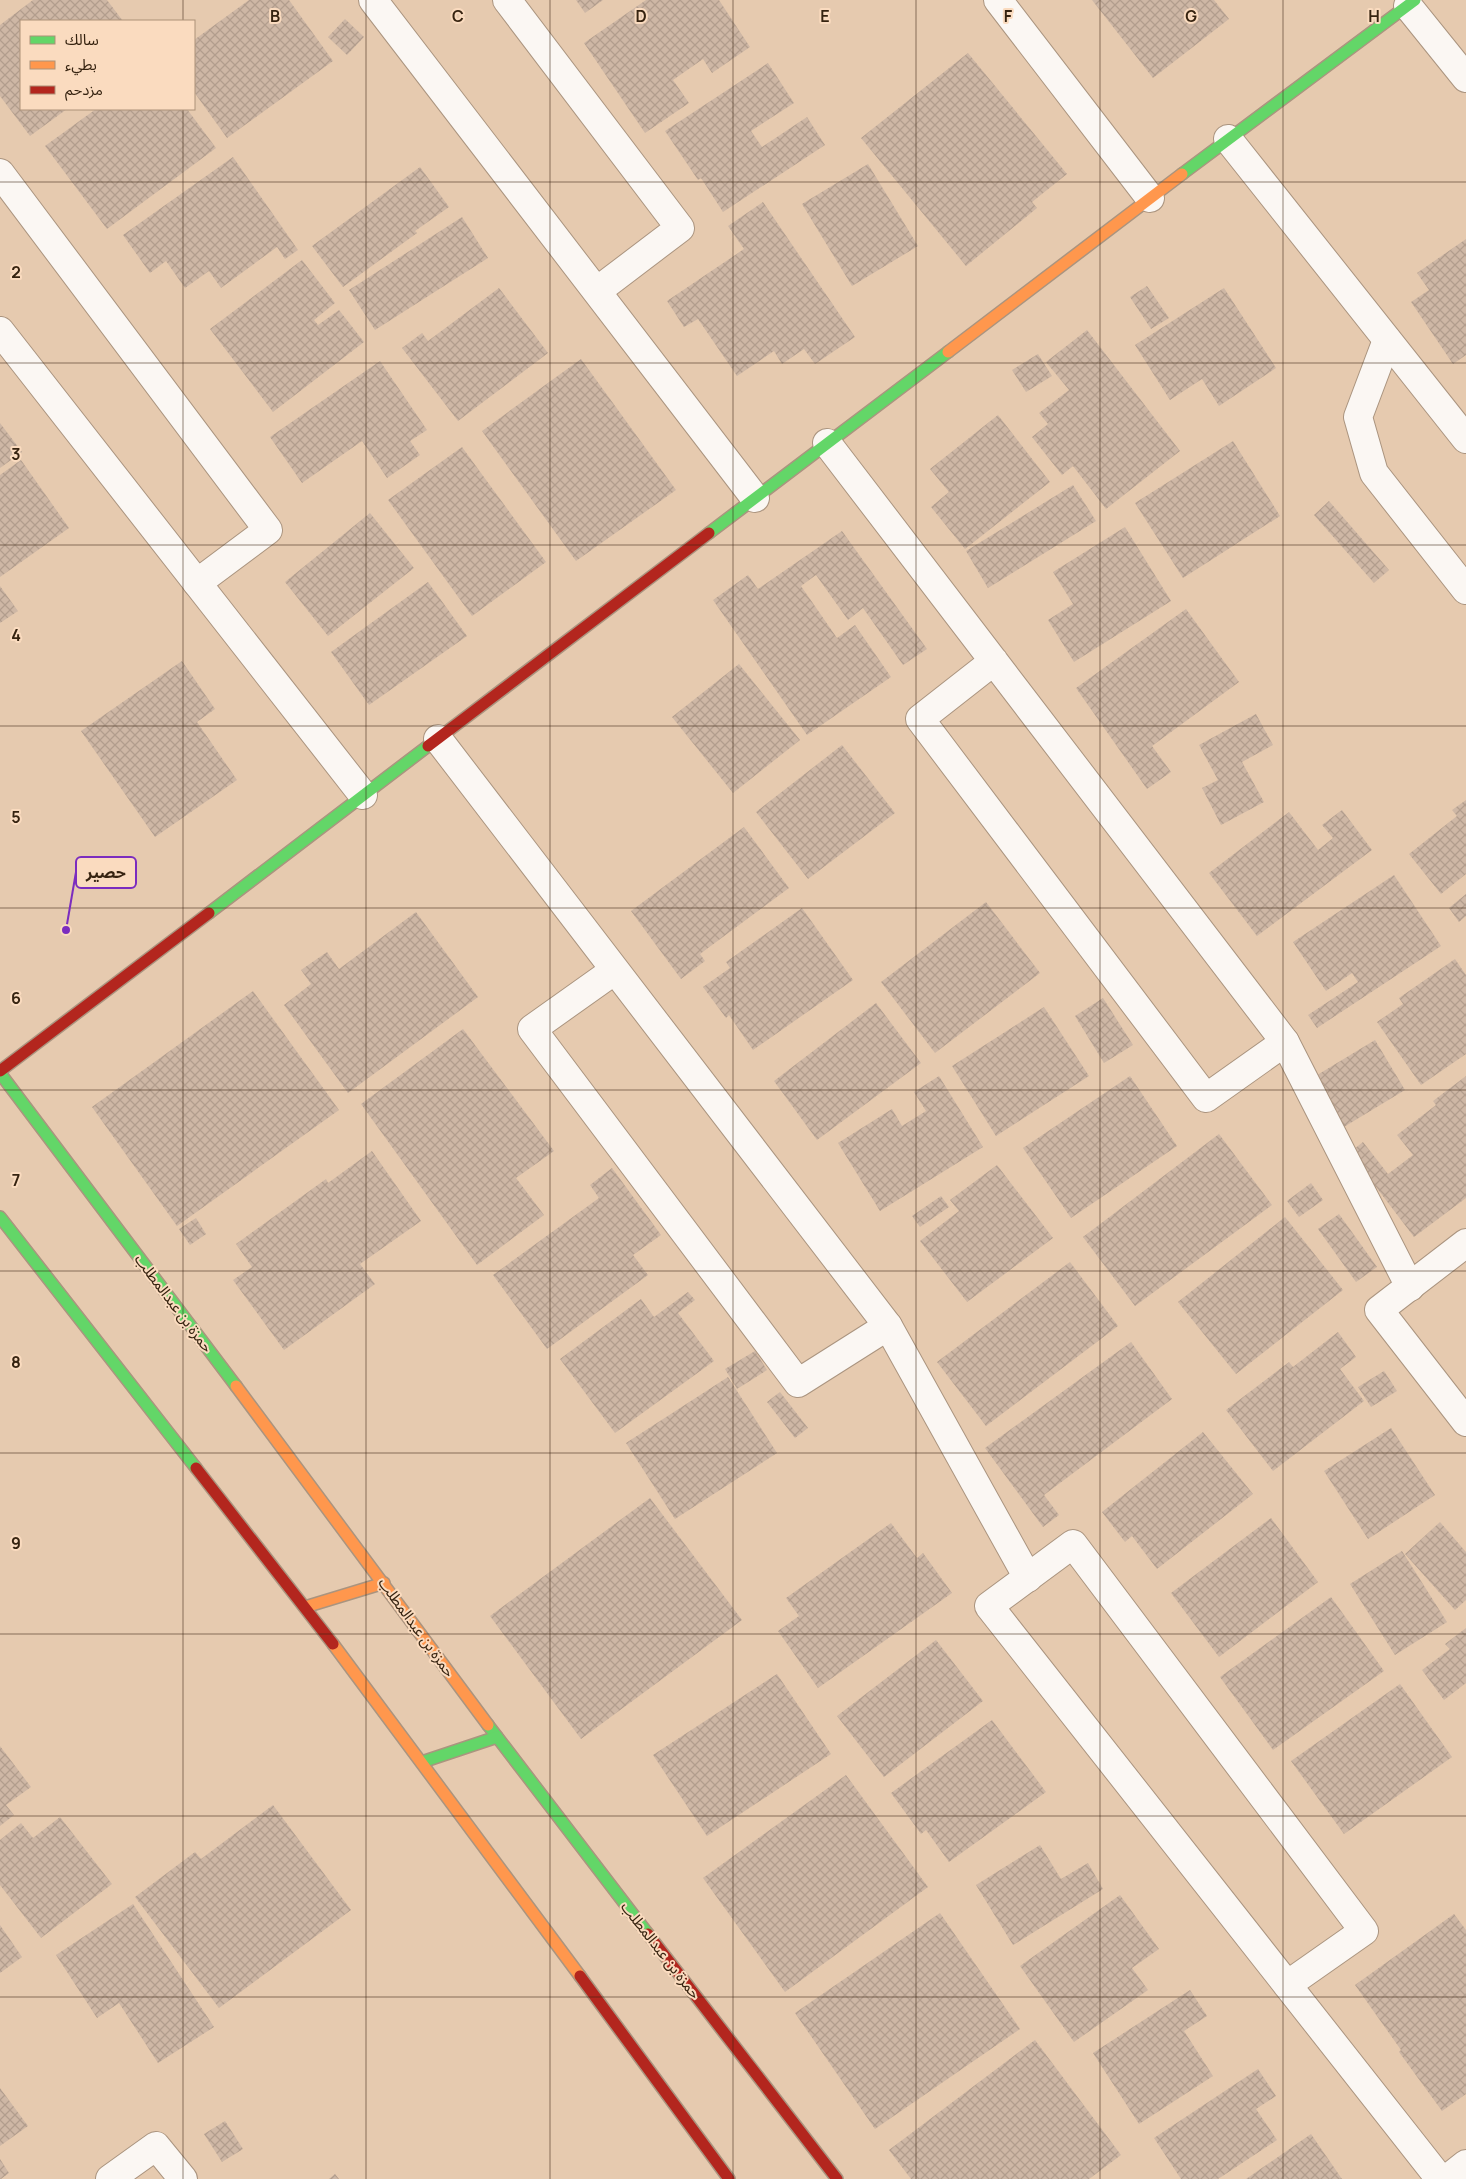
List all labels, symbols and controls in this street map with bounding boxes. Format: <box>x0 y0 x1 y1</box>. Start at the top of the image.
text: B <box>270 5 280 27</box>
text: C <box>452 5 464 27</box>
text: D <box>635 5 647 27</box>
text: E <box>820 5 830 27</box>
text: F <box>1004 5 1013 27</box>
text: G <box>1185 5 1197 27</box>
text: H <box>1368 5 1380 27</box>
legend <box>20 20 195 110</box>
text: سالك <box>65 29 99 50</box>
text: بطيء <box>65 54 97 76</box>
text: مزدحم <box>65 79 103 101</box>
text: 2 <box>11 261 21 283</box>
text: 3 <box>11 443 21 465</box>
text: 4 <box>11 624 21 646</box>
text: 5 <box>11 806 21 828</box>
callout: حصير <box>76 857 136 888</box>
text: حصير <box>85 861 126 883</box>
text: 6 <box>11 987 21 1009</box>
text: 7 <box>12 1169 20 1191</box>
street label: حمزة بن عبدالمطلب <box>130 1249 218 1357</box>
text: 8 <box>11 1351 21 1373</box>
text: 9 <box>11 1532 21 1554</box>
street label: حمزة بن عبدالمطلب <box>374 1573 460 1681</box>
street label: حمزة بن عبدالمطلب <box>616 1897 706 2003</box>

